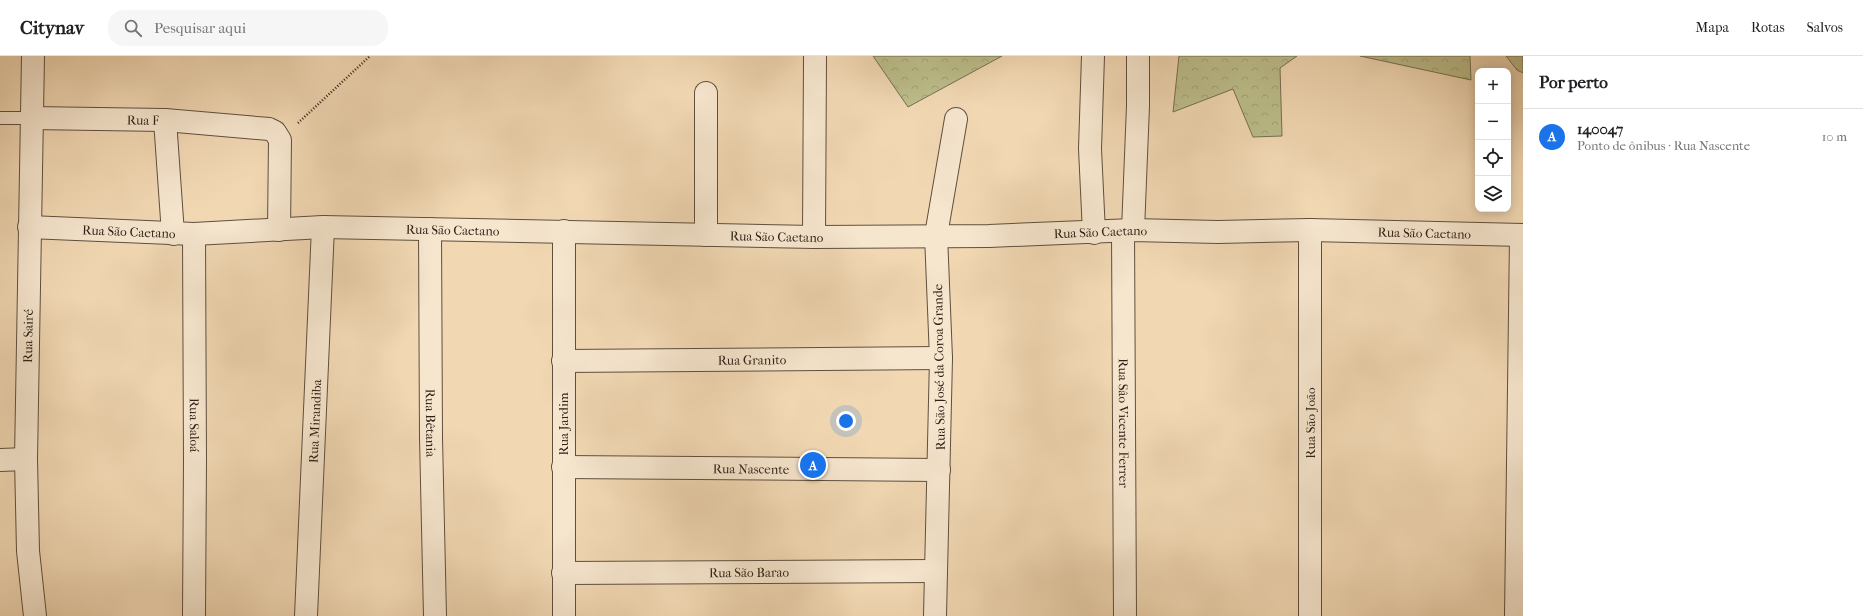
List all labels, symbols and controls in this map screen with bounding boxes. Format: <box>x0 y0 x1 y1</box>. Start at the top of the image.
search box <box>108 10 388 46</box>
text: Citynav <box>20 17 84 39</box>
icon: search <box>122 17 144 39</box>
text: Pesquisar aqui <box>154 19 246 37</box>
text: Mapa <box>1696 19 1729 36</box>
text: Rotas <box>1751 19 1785 36</box>
text: Salvos <box>1807 19 1843 36</box>
map controls <box>1475 68 1511 212</box>
button: + <box>1475 68 1511 104</box>
text: Por perto <box>1539 72 1608 92</box>
button: − <box>1475 104 1511 140</box>
street label: Rua F <box>127 112 159 127</box>
text: 140047 <box>1577 120 1623 138</box>
text: A <box>1548 129 1556 144</box>
text: 10 m <box>1822 129 1847 144</box>
text: Ponto de ônibus · Rua Nascente <box>1577 138 1750 153</box>
button: locate <box>1475 140 1511 176</box>
button: layers <box>1475 176 1511 212</box>
street label: Rua São Caetano <box>406 221 500 238</box>
street label: Rua São Caetano <box>82 222 176 241</box>
street label: Rua São Caetano <box>1053 222 1148 241</box>
street label: Rua São Caetano <box>1377 224 1472 241</box>
street label: Rua São Caetano <box>730 228 824 245</box>
street label: Rua São José da Coroa Grande <box>930 283 948 450</box>
street label: Rua Sairé <box>20 308 36 363</box>
street label: Rua Granito <box>718 352 787 367</box>
street label: Rua Sâo Vicente Ferrer <box>1116 358 1132 488</box>
street label: Rua Mirandiba <box>305 378 324 463</box>
street label: Rua São João <box>1303 387 1318 459</box>
street label: Rua Bêtania <box>423 389 439 458</box>
street label: Rua Jardim <box>556 392 571 456</box>
street label: Rua Saloá <box>187 398 202 453</box>
your location <box>836 411 856 431</box>
pin: A <box>800 450 826 480</box>
street label: Rua Nascente <box>713 461 790 476</box>
street label: Rua São Barao <box>709 564 790 580</box>

